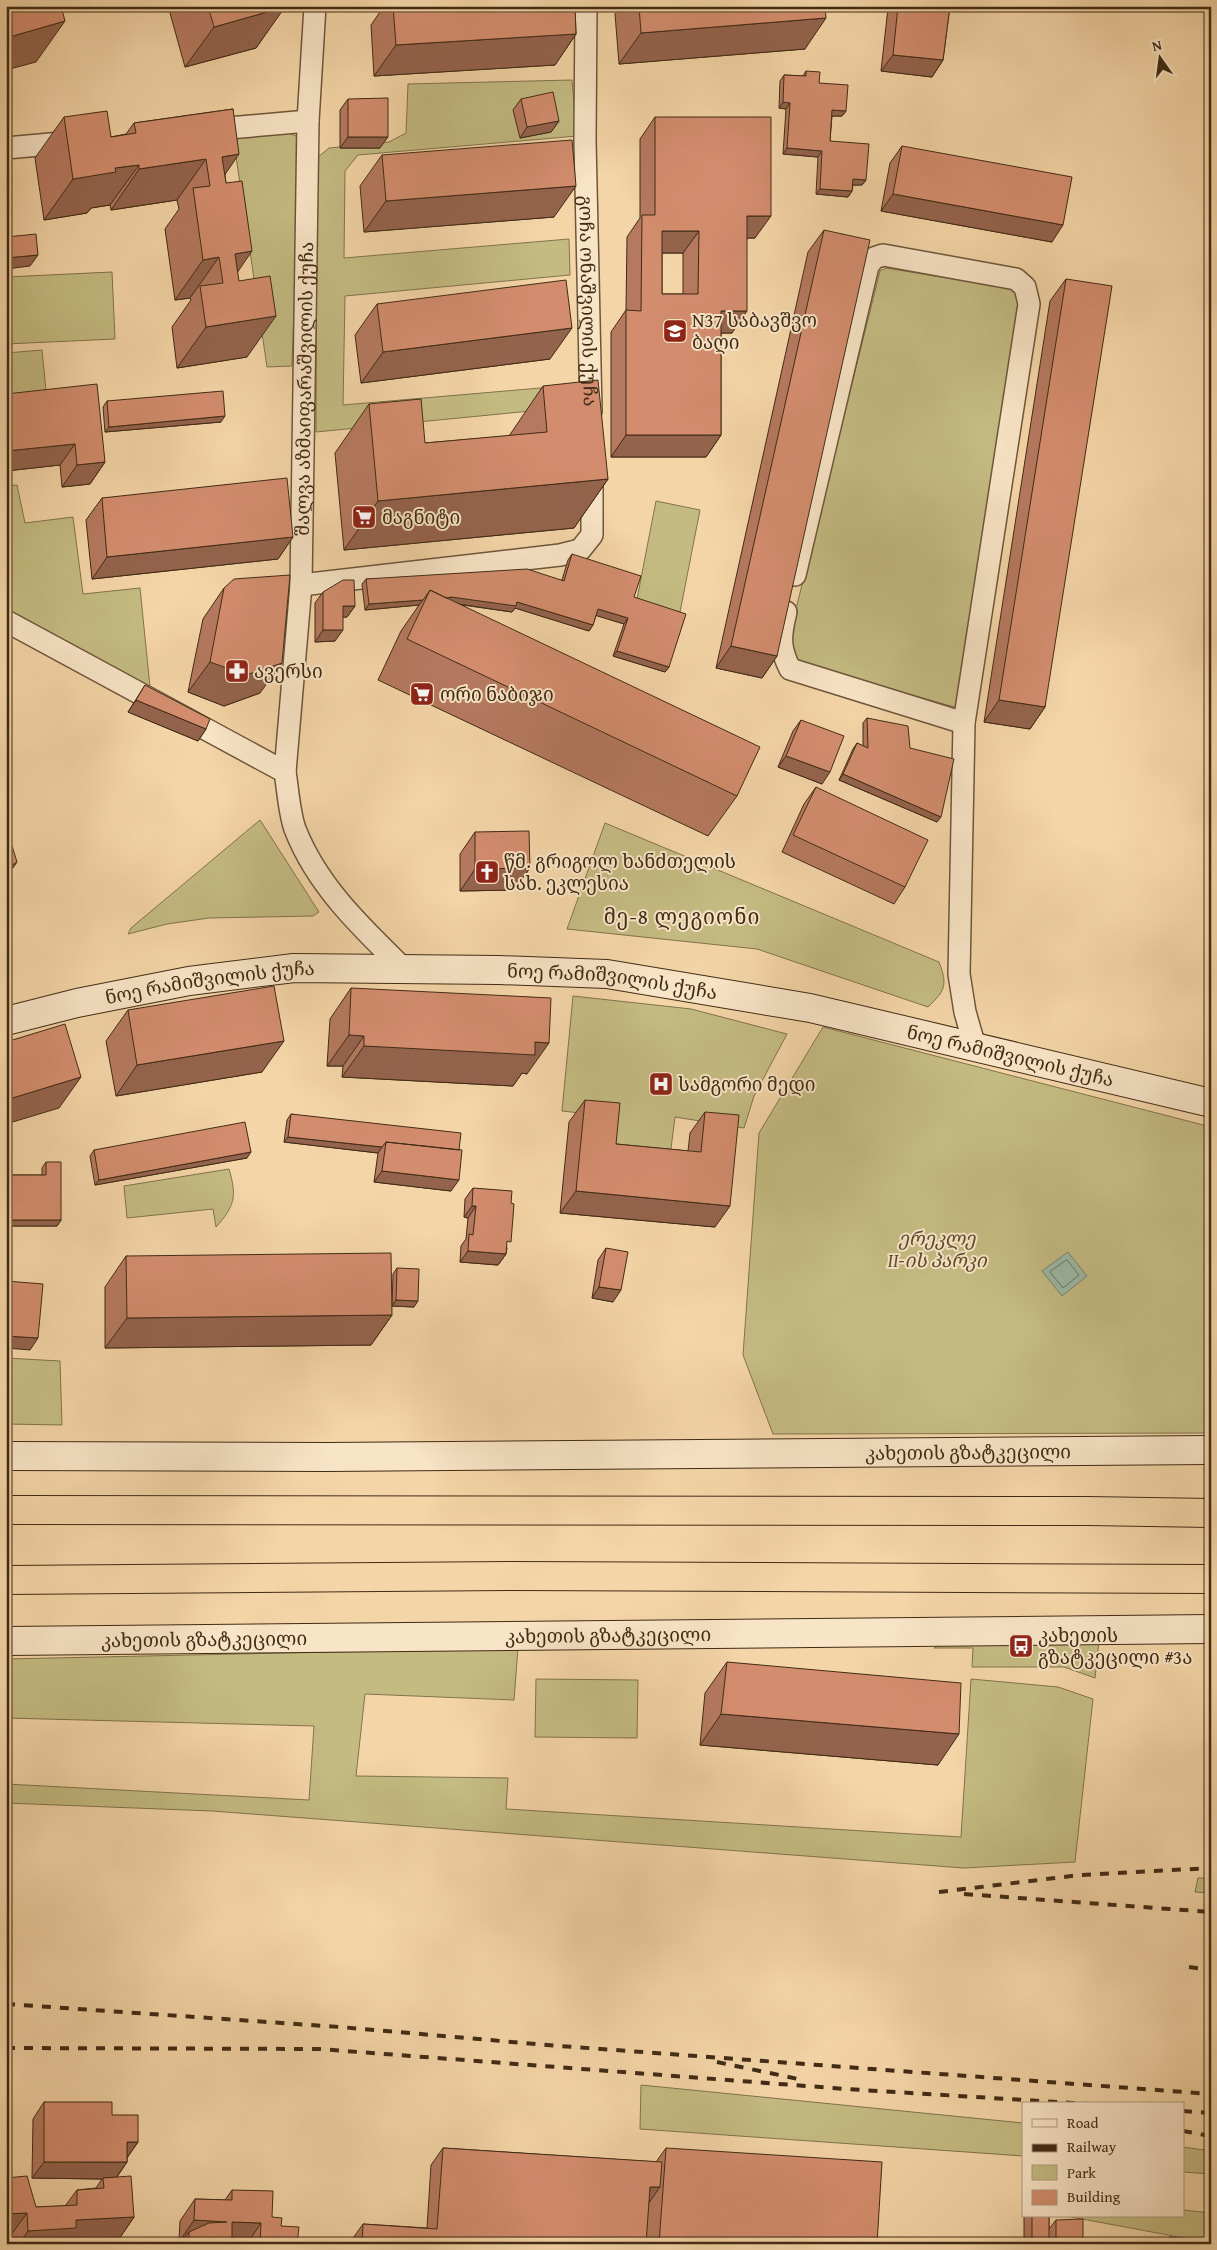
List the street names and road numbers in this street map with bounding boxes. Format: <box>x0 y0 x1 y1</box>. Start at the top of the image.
street label: გოჩა ონაშვილის ქუჩა <box>572 195 605 407</box>
street label: შალვა აზმაიფარაშვილის ქუჩა <box>288 241 320 536</box>
street label: ნოე რამიშვილის ქუჩა <box>102 954 315 1011</box>
street label: ნოე რამიშვილის ქუჩა <box>506 956 720 1006</box>
street label: ნოე რამიშვილის ქუჩა <box>904 1017 1117 1094</box>
street label: კახეთის გზატკეცილი <box>865 1437 1071 1467</box>
street label: კახეთის გზატკეცილი <box>505 1620 711 1650</box>
street label: კახეთის გზატკეცილი <box>101 1624 307 1654</box>

